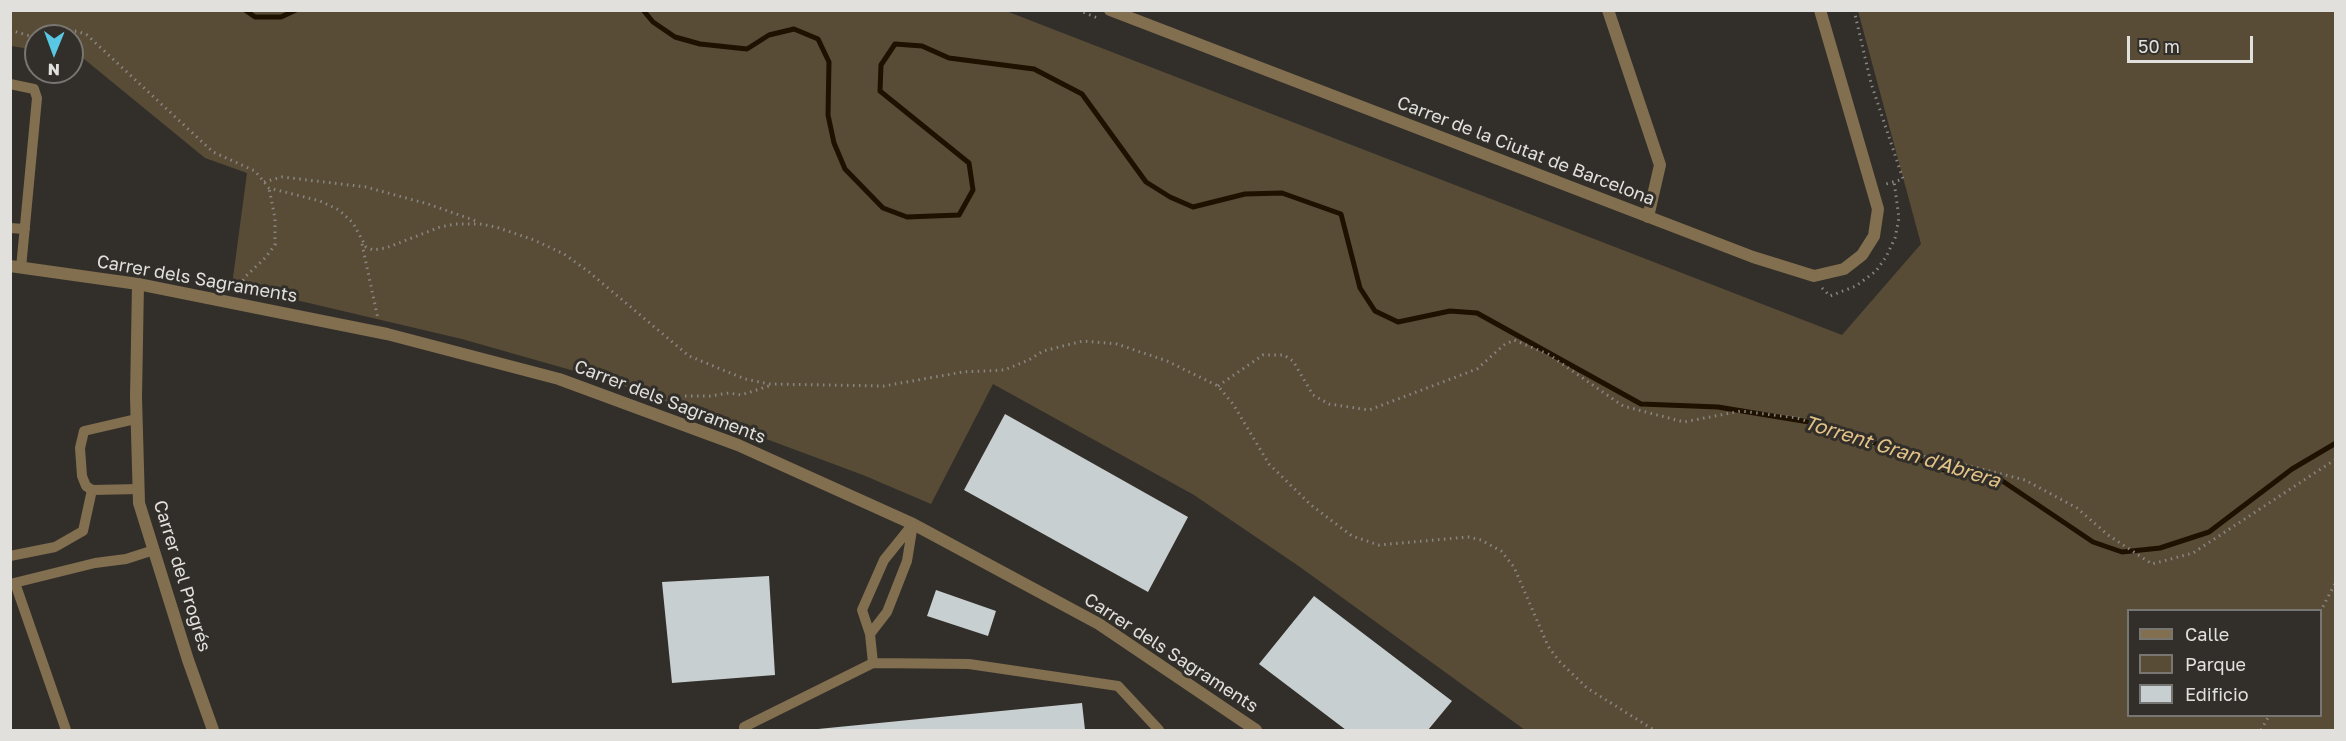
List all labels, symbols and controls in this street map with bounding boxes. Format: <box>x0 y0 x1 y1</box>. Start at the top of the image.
north arrow <box>24 24 84 84</box>
scale bar <box>2130 24 2256 62</box>
text: 50 m <box>2138 35 2180 57</box>
text: N <box>47 60 60 80</box>
street label: Carrer de la Ciutat de Barcelona <box>1394 92 1658 210</box>
street label: Carrer dels Sagraments <box>95 251 299 307</box>
street label: Carrer dels Sagraments <box>571 355 769 449</box>
water label: Torrent Gran d'Abrera <box>1801 411 2003 493</box>
street label: Carrer del Progrés <box>149 498 215 654</box>
street label: Carrer dels Sagraments <box>1080 589 1262 717</box>
legend <box>2127 609 2322 717</box>
text: Calle <box>2185 623 2229 645</box>
text: Parque <box>2185 653 2246 675</box>
text: Edificio <box>2185 683 2249 705</box>

